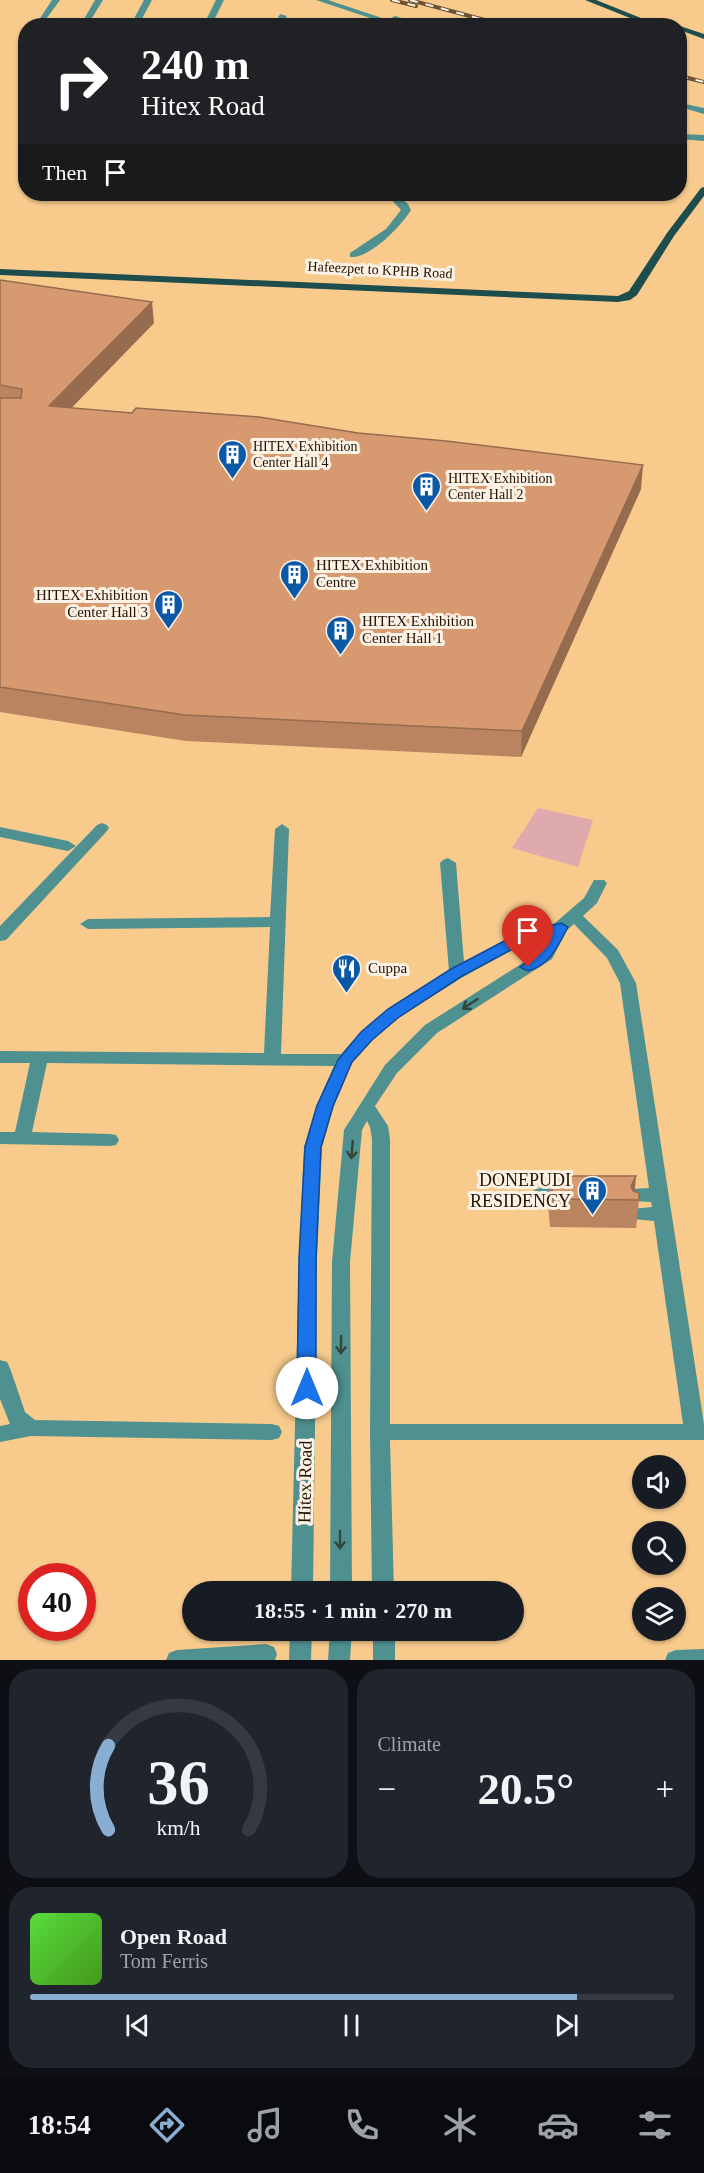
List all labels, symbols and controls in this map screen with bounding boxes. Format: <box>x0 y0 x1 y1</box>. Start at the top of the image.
icon: right <box>42 42 120 120</box>
text: 240 m <box>141 42 250 88</box>
text: Hitex Road <box>141 91 265 121</box>
icon: arrive <box>99 156 132 189</box>
text: Then <box>42 160 87 185</box>
street label: Hafeezpet to KPHB Road <box>307 259 453 281</box>
building icon: HITEX Exhibition Center Hall 4 <box>216 438 248 480</box>
place label: HITEX Exhibition Center Hall 4 <box>253 439 358 470</box>
building icon: HITEX Exhibition Center Hall 2 <box>411 470 443 512</box>
place label: HITEX Exhibition Center Hall 2 <box>448 471 553 502</box>
place label: HITEX Exhibition Centre <box>316 557 429 590</box>
building icon: HITEX Exhibition Centre <box>279 558 311 600</box>
place label: HITEX Exhibition Center Hall 3 <box>36 587 148 620</box>
building icon: HITEX Exhibition Center Hall 3 <box>153 588 185 630</box>
place label: HITEX Exhibition Center Hall 1 <box>362 613 475 646</box>
building icon: HITEX Exhibition Center Hall 1 <box>325 614 357 656</box>
pin <box>502 905 553 967</box>
icon: arrive <box>511 914 544 947</box>
restaurant icon: Cuppa <box>331 952 363 994</box>
place label: Cuppa <box>368 960 408 976</box>
one-way arrow <box>462 998 479 1011</box>
one-way arrow <box>346 1140 357 1159</box>
place label: DONEPUDI RESIDENCY <box>470 1170 571 1211</box>
building icon: DONEPUDI RESIDENCY <box>576 1174 608 1216</box>
one-way arrow <box>335 1334 346 1354</box>
position arrow <box>275 1356 339 1420</box>
street label: Hitex Road <box>294 1441 316 1523</box>
map controls <box>632 1455 686 1641</box>
button: sound <box>632 1455 686 1509</box>
button: search <box>632 1521 686 1575</box>
one-way arrow <box>334 1529 346 1549</box>
speed limit sign: 40 <box>18 1563 96 1641</box>
button: layers <box>632 1587 686 1641</box>
text: 18:55 · 1 min · 270 m <box>254 1598 452 1623</box>
text: Climate <box>378 1733 441 1755</box>
text: 36 <box>147 1748 209 1817</box>
text: 20.5° <box>477 1764 574 1814</box>
text: − <box>378 1771 396 1807</box>
text: + <box>655 1771 674 1807</box>
text: km/h <box>156 1817 201 1841</box>
text: Open Road <box>120 1924 227 1949</box>
text: Tom Ferris <box>120 1950 208 1972</box>
icon: previous <box>121 2009 154 2042</box>
icon: pause <box>335 2009 368 2042</box>
icon: next <box>550 2009 583 2042</box>
icon: directions <box>146 2104 188 2146</box>
icon: music <box>244 2104 286 2146</box>
icon: phone <box>341 2104 383 2146</box>
icon: climate <box>439 2104 481 2146</box>
icon: car <box>537 2104 579 2146</box>
icon: filters <box>634 2104 676 2146</box>
text: 18:54 <box>28 2110 91 2140</box>

